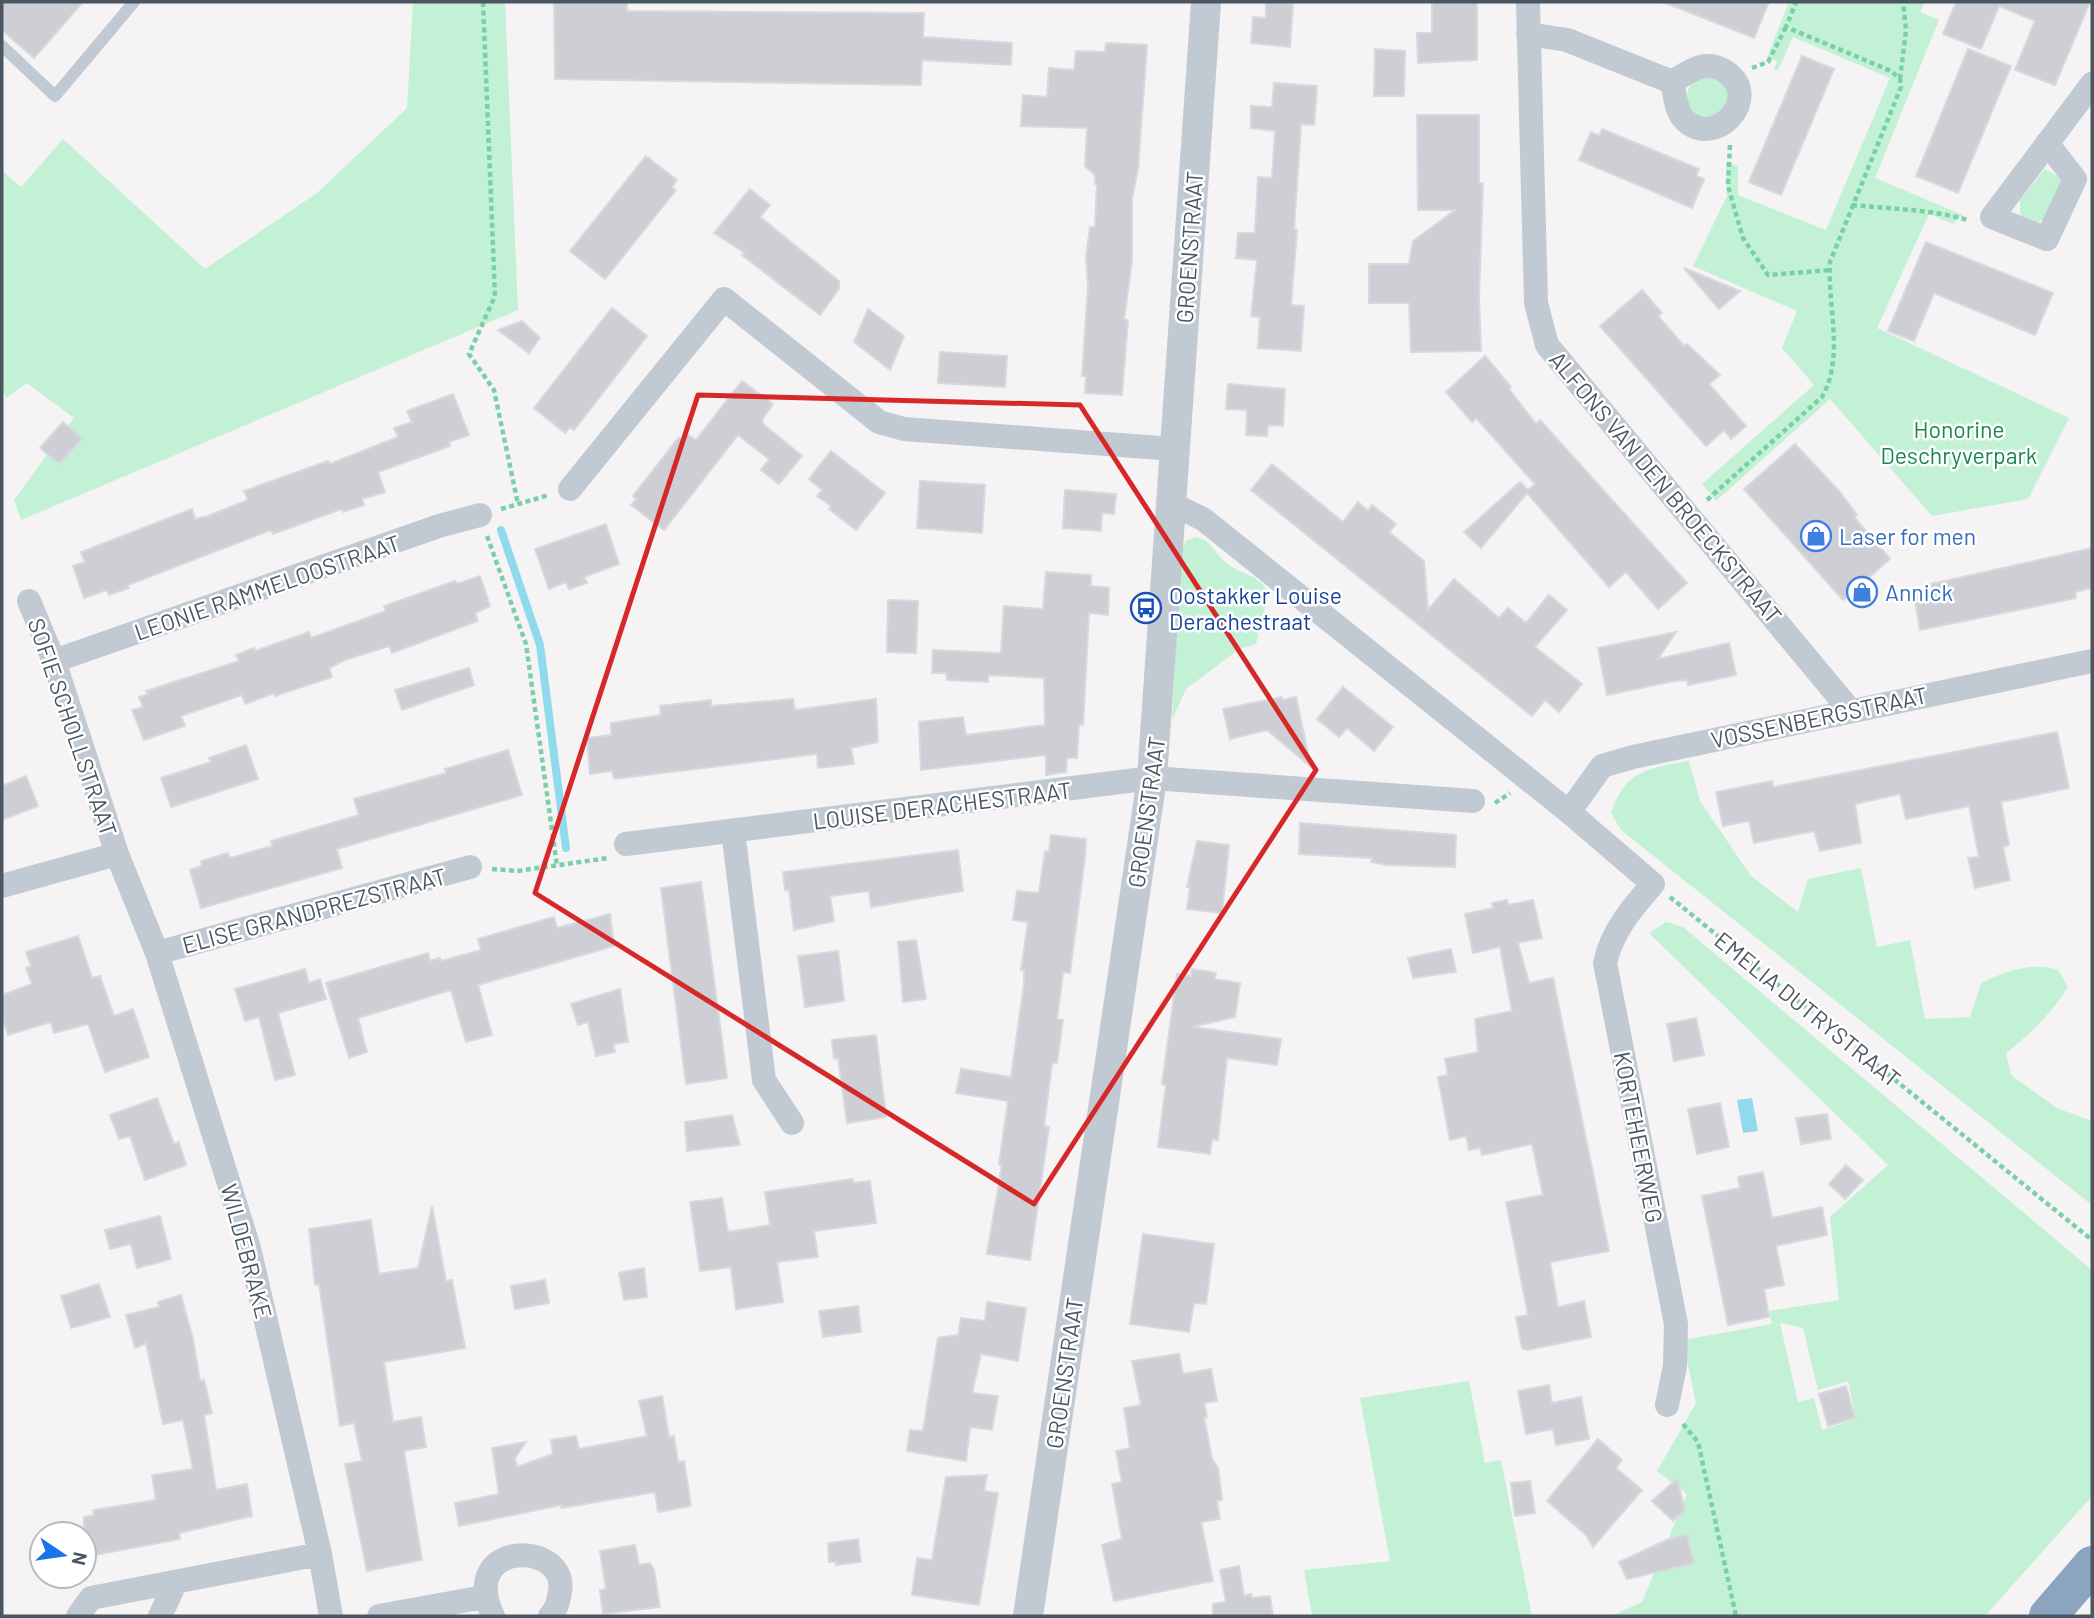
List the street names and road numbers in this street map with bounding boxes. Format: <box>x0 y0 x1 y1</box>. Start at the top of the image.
street label: GROENSTRAAT <box>1170 170 1208 324</box>
street label: ALFONS VAN DEN BROECKSTRAAT <box>1544 345 1788 629</box>
street label: LEONIE RAMMELOOSTRAAT <box>130 528 404 646</box>
street label: SOFIE SCHOLLSTRAAT <box>23 614 123 840</box>
street label: VOSSENBERGSTRAAT <box>1708 680 1930 754</box>
street label: GROENSTRAAT <box>1122 735 1170 889</box>
street label: LOUISE DERACHESTRAAT <box>811 775 1073 835</box>
street label: ELISE GRANDPREZSTRAAT <box>179 861 449 959</box>
street label: EMELIA DUTRYSTRAAT <box>1709 925 1907 1093</box>
street label: KORTEHEERWEG <box>1609 1049 1669 1225</box>
street label: WILDEBRAKE <box>216 1180 278 1322</box>
street label: GROENSTRAAT <box>1040 1296 1088 1450</box>

